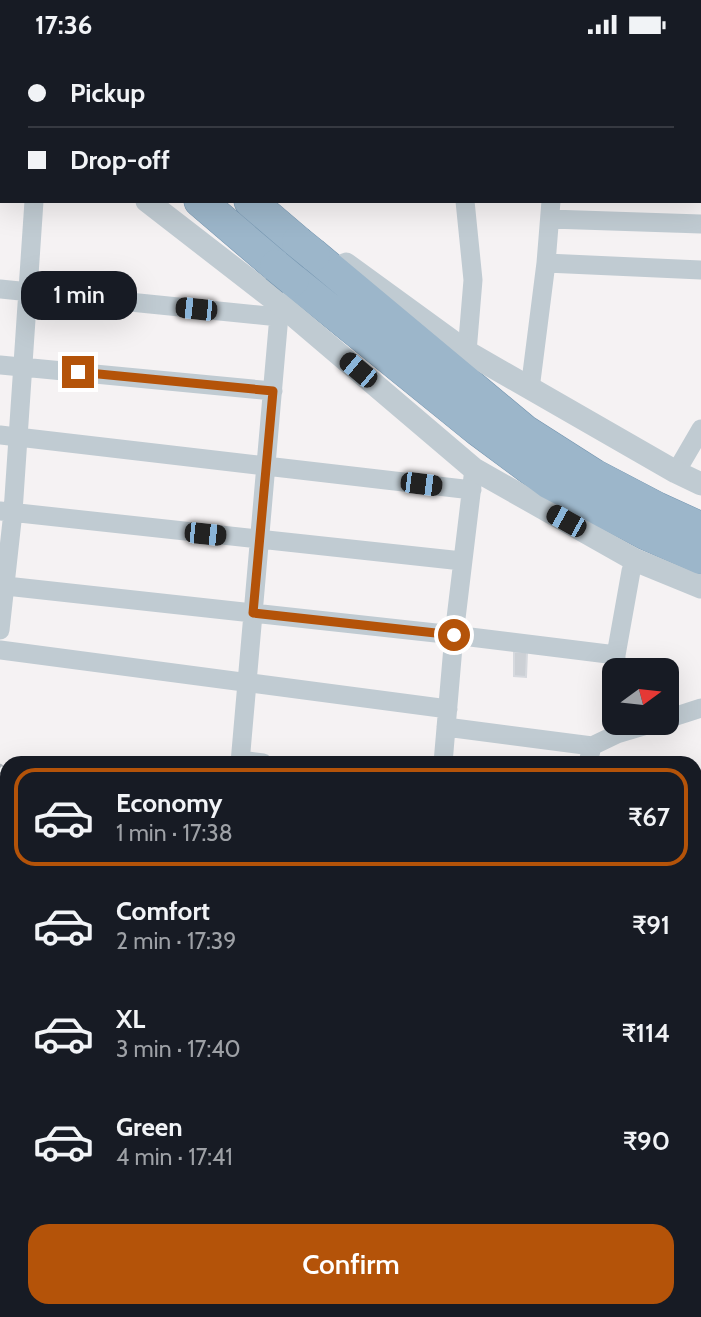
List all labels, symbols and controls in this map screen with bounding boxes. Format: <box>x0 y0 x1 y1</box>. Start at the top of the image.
text: 17:36 <box>35 9 92 41</box>
text: Pickup <box>70 77 145 109</box>
text: Drop-off <box>70 144 170 176</box>
callout: 1 min <box>20 271 136 319</box>
text: 1 min <box>53 281 105 309</box>
car <box>175 296 218 322</box>
car <box>336 348 381 392</box>
route end <box>62 356 94 388</box>
car <box>399 471 444 497</box>
car <box>543 502 590 540</box>
car <box>184 521 227 547</box>
route start <box>438 619 470 651</box>
north arrow <box>602 658 679 735</box>
map controls <box>602 658 679 735</box>
icon: car <box>32 786 95 849</box>
text: Economy <box>116 787 222 819</box>
text: ₹67 <box>628 801 670 833</box>
text: 1 min · 17:38 <box>116 819 233 847</box>
icon: car <box>32 894 95 957</box>
text: Comfort <box>116 895 210 927</box>
text: ₹91 <box>632 909 670 941</box>
text: 2 min · 17:39 <box>116 927 236 955</box>
icon: car <box>32 1002 95 1065</box>
text: XL <box>116 1003 145 1035</box>
text: ₹114 <box>622 1017 670 1049</box>
text: 3 min · 17:40 <box>116 1035 241 1063</box>
icon: car <box>32 1110 95 1173</box>
text: Green <box>116 1111 183 1143</box>
text: ₹90 <box>623 1125 670 1157</box>
text: 4 min · 17:41 <box>116 1143 233 1171</box>
button: Confirm <box>28 1224 674 1304</box>

